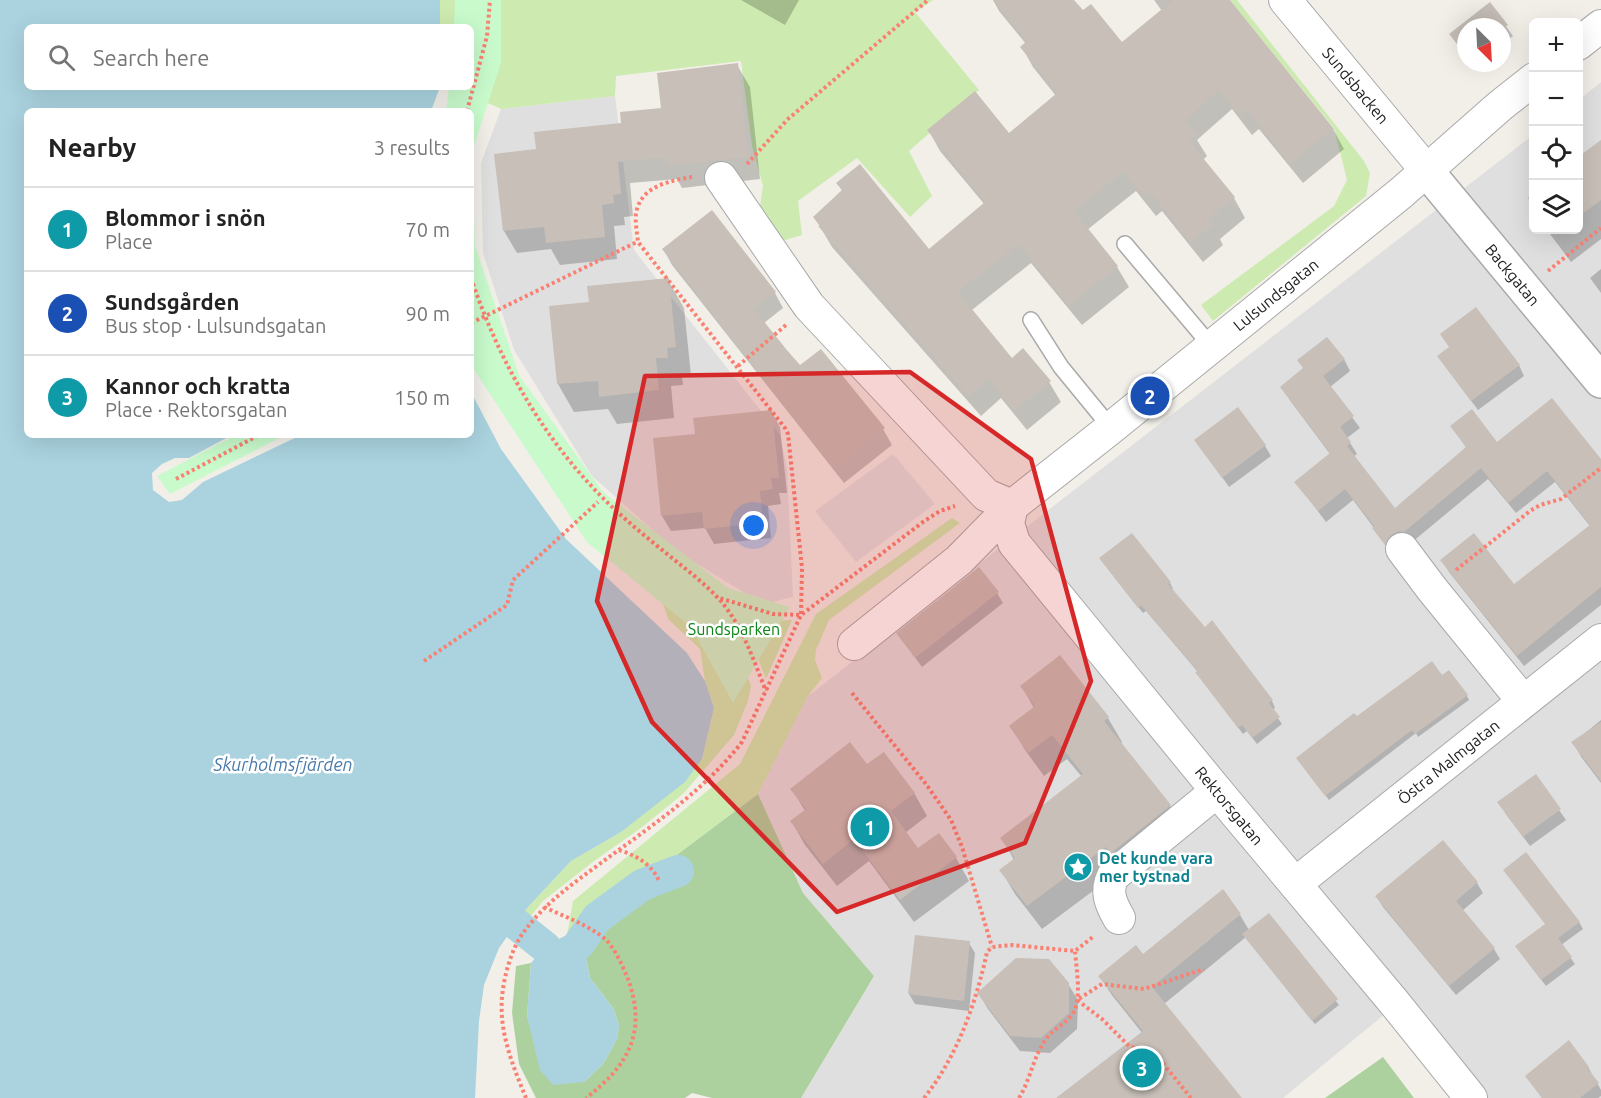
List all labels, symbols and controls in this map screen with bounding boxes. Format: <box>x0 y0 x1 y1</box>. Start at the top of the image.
north arrow <box>1457 18 1511 72</box>
map controls <box>1529 18 1583 234</box>
button: + <box>1529 18 1583 72</box>
search box <box>24 24 474 90</box>
icon: search <box>45 41 78 74</box>
street label: Sundsbacken <box>1319 44 1393 127</box>
text: Search here <box>93 45 209 70</box>
button: − <box>1529 72 1583 126</box>
button: locate <box>1529 126 1583 180</box>
text: Nearby <box>48 133 136 162</box>
text: 3 results <box>374 136 450 159</box>
button: layers <box>1529 180 1583 234</box>
text: Blommor i snön <box>105 205 266 230</box>
text: 1 <box>62 218 73 241</box>
text: 70 m <box>406 218 450 241</box>
text: Place <box>105 230 153 253</box>
street label: Backgatan <box>1482 240 1544 309</box>
street label: Lulsundsgatan <box>1229 255 1322 334</box>
text: Sundsgården <box>105 289 239 314</box>
text: 2 <box>62 302 73 325</box>
text: 90 m <box>406 302 450 325</box>
text: Bus stop · Lulsundsgatan <box>105 314 326 337</box>
text: Kannor och kratta <box>105 373 291 398</box>
pin: 2 <box>1130 374 1170 418</box>
text: 3 <box>62 386 73 409</box>
text: 150 m <box>394 386 450 409</box>
text: Place · Rektorsgatan <box>105 398 288 421</box>
your location <box>739 511 768 540</box>
park label: Sundsparken <box>688 620 780 638</box>
street label: Östra Malmgatan <box>1394 716 1503 808</box>
water label: Skurholmsfjärden <box>212 754 353 775</box>
street label: Rektorsgatan <box>1192 763 1267 848</box>
pin: 1 <box>850 804 890 850</box>
place label: Det kunde vara mer tystnad <box>1099 849 1213 885</box>
place icon: Det kunde vara mer tystnad <box>1062 851 1094 883</box>
pin: 3 <box>1122 1046 1162 1090</box>

